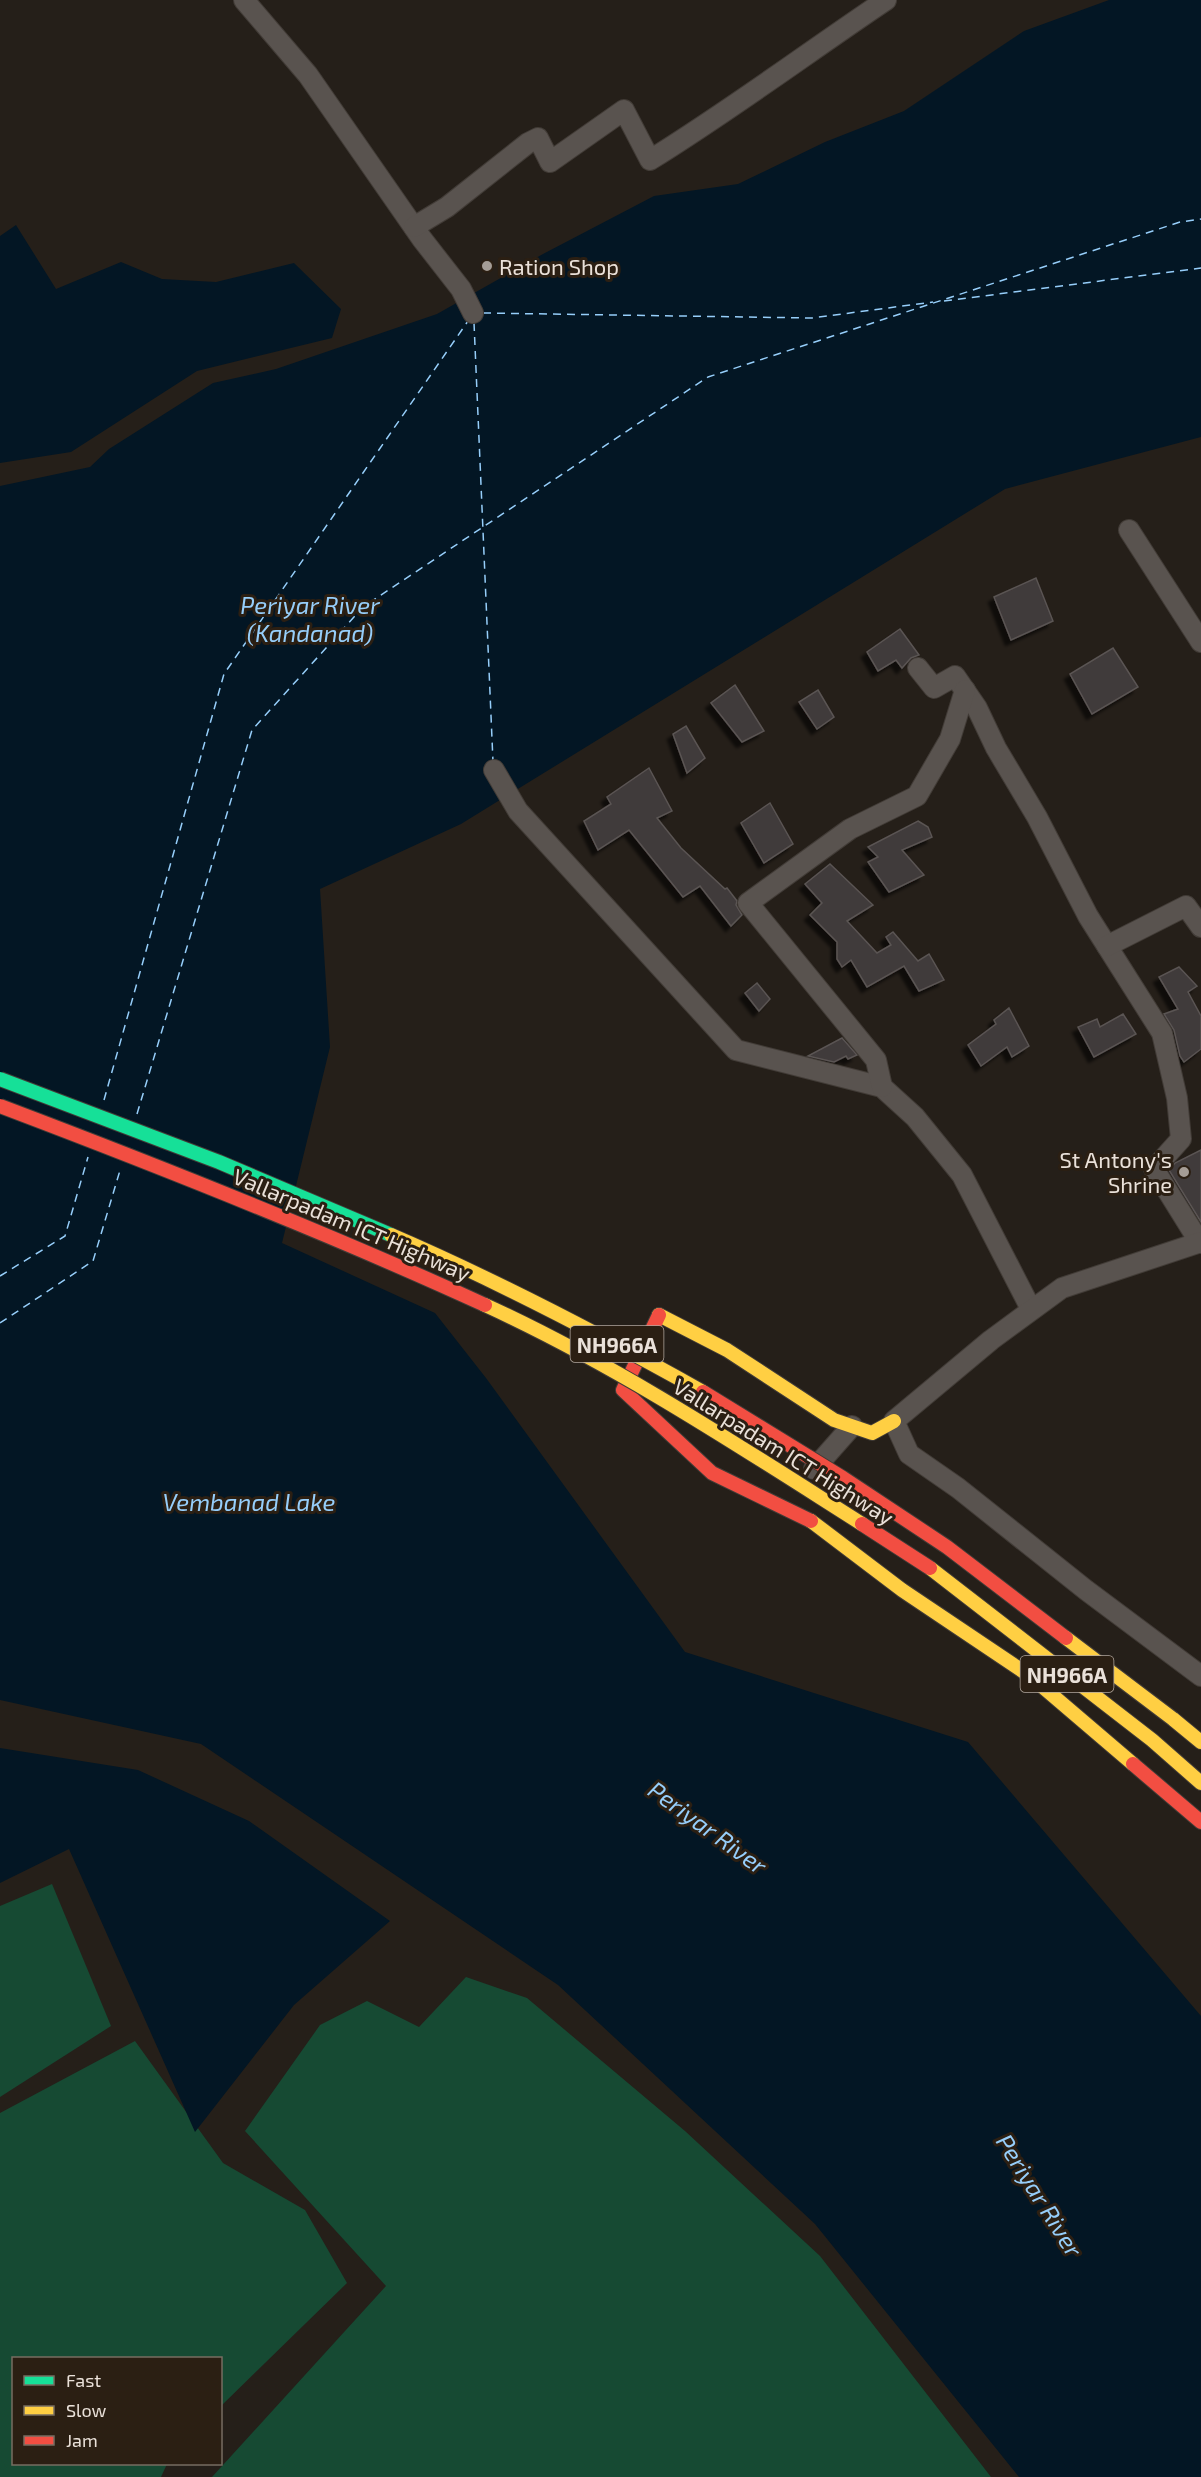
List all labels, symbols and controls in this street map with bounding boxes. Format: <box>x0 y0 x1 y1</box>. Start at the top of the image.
place label: Ration Shop <box>499 253 619 279</box>
marker: Ration Shop <box>480 259 494 273</box>
water label: Periyar River (Kandanad) <box>240 590 380 647</box>
place label: St Antony's Shrine <box>1059 1146 1172 1197</box>
street label: Vallarpadam ICT Highway <box>230 1162 475 1286</box>
marker: St Antony's Shrine <box>1177 1165 1191 1179</box>
road number: NH966A <box>570 1326 664 1362</box>
street label: Vallarpadam ICT Highway <box>669 1372 899 1530</box>
water label: Vembanad Lake <box>163 1487 336 1516</box>
road number: NH966A <box>1020 1656 1114 1692</box>
water label: Periyar River <box>643 1774 773 1880</box>
water label: Periyar River <box>991 2128 1089 2262</box>
legend <box>12 2357 222 2465</box>
text: Fast <box>66 2369 101 2391</box>
text: Slow <box>66 2399 107 2421</box>
text: Jam <box>66 2429 98 2451</box>

